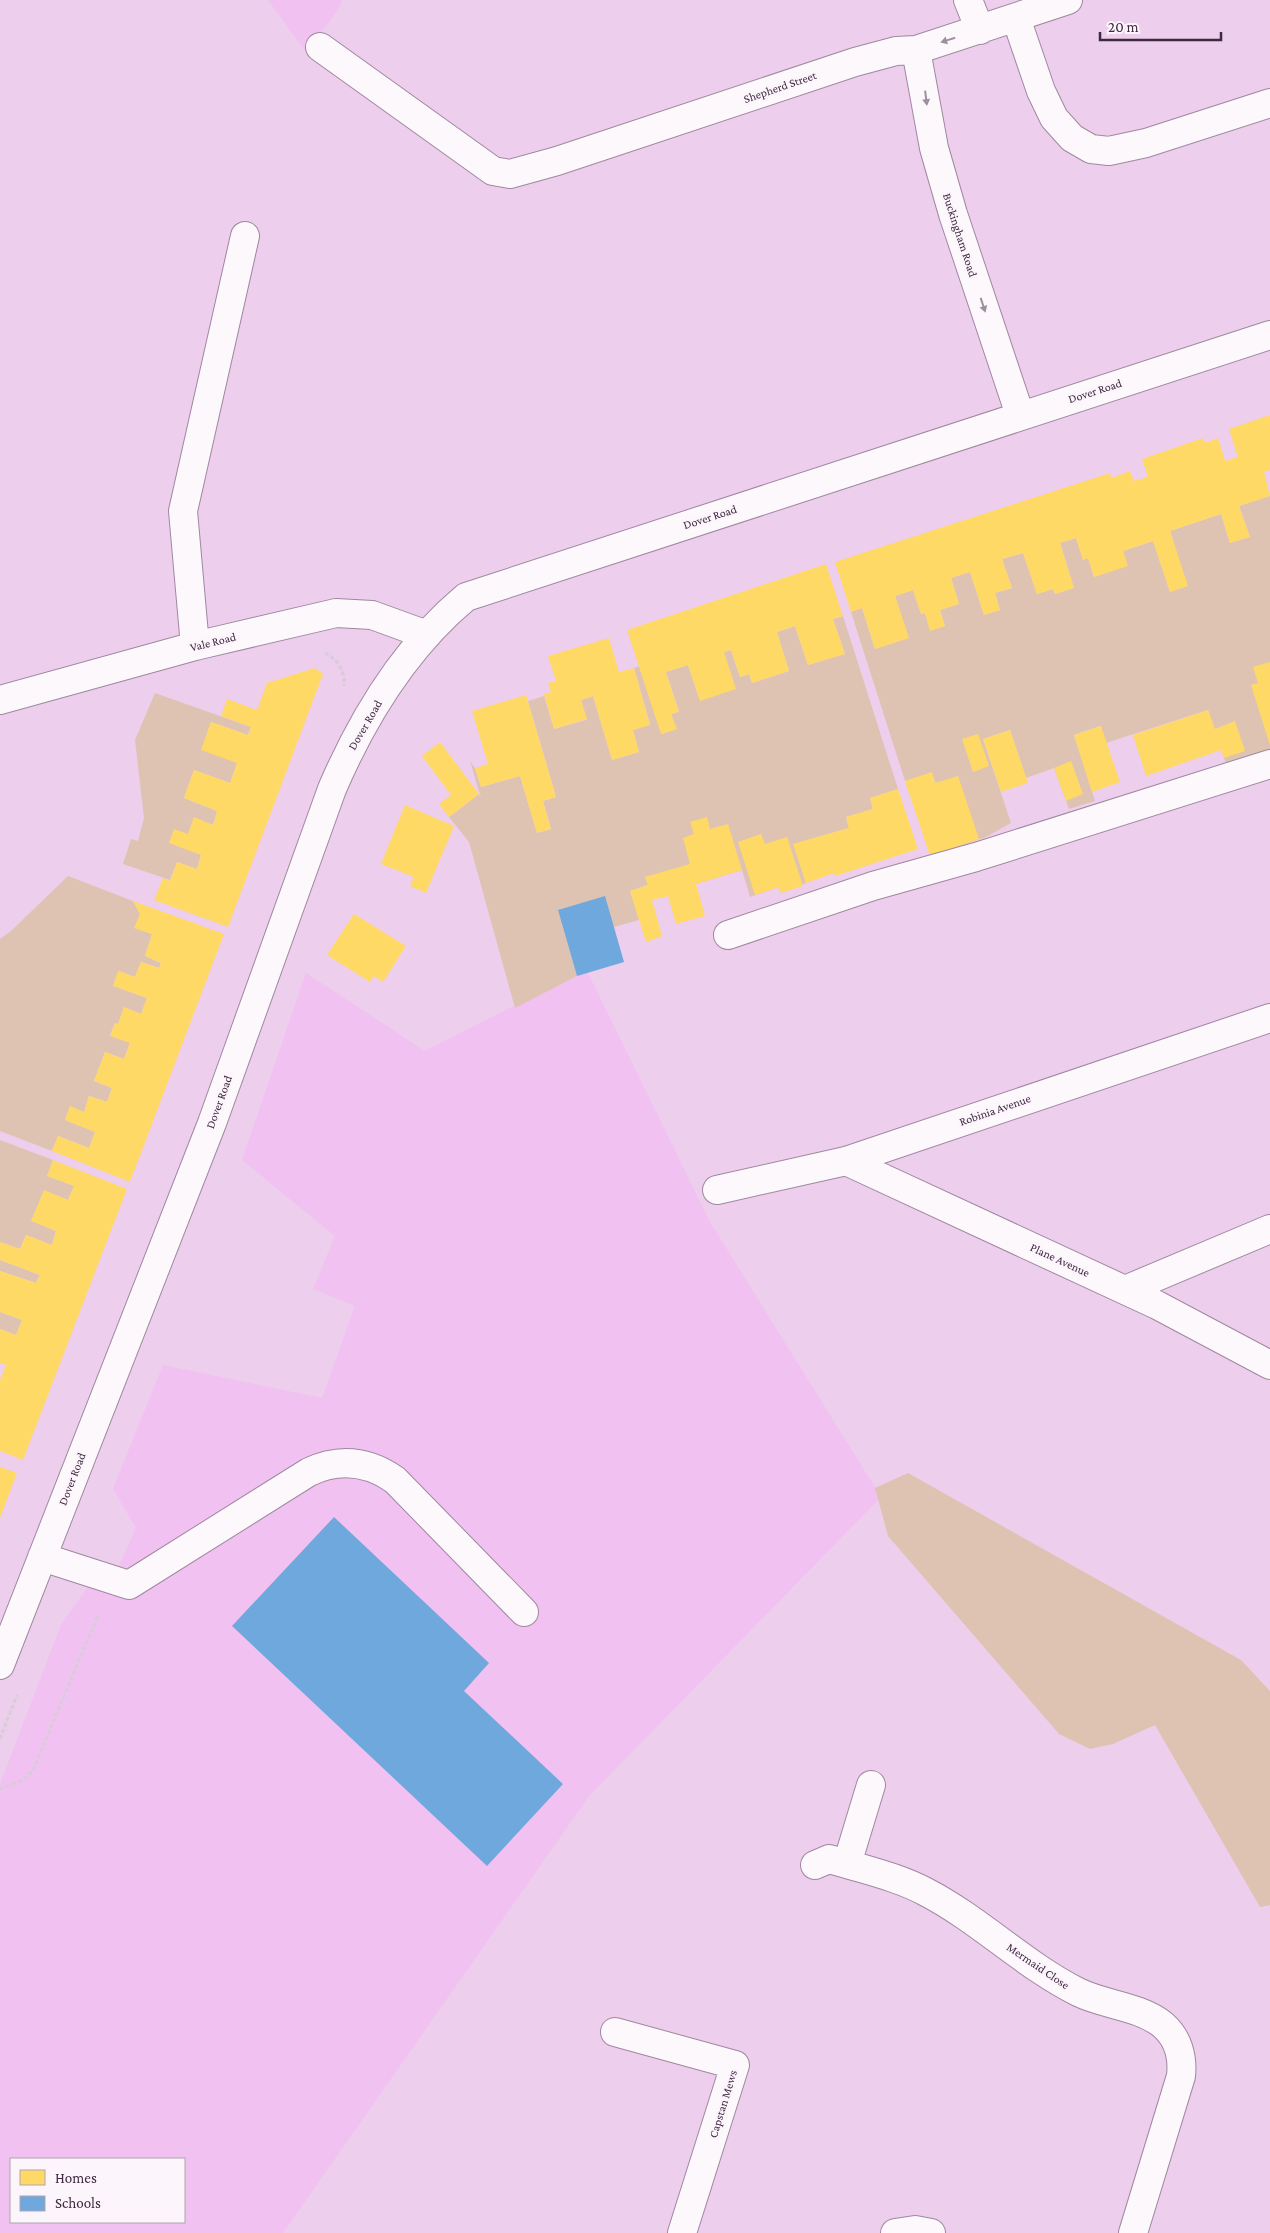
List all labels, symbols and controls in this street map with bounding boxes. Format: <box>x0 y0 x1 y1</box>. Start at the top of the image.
scale bar <box>1100 10 1221 42</box>
text: 20 m <box>1108 19 1139 35</box>
one-way arrow <box>941 37 956 45</box>
street label: Shepherd Street <box>742 68 819 106</box>
one-way arrow <box>922 90 930 106</box>
street label: Buckingham Road <box>940 191 980 279</box>
one-way arrow <box>980 297 987 312</box>
street label: Dover Road <box>1066 376 1124 406</box>
street label: Dover Road <box>681 502 739 532</box>
street label: Vale Road <box>189 629 238 654</box>
street label: Dover Road <box>345 697 385 753</box>
street label: Dover Road <box>203 1073 235 1130</box>
street label: Robinia Avenue <box>958 1091 1032 1129</box>
street label: Plane Avenue <box>1028 1240 1092 1280</box>
street label: Dover Road <box>56 1450 89 1507</box>
street label: Mermaid Close <box>1004 1940 1072 1992</box>
street label: Capstan Mews <box>706 2068 740 2140</box>
legend <box>10 2158 185 2223</box>
text: Homes <box>55 2170 97 2186</box>
text: Schools <box>55 2195 101 2211</box>

